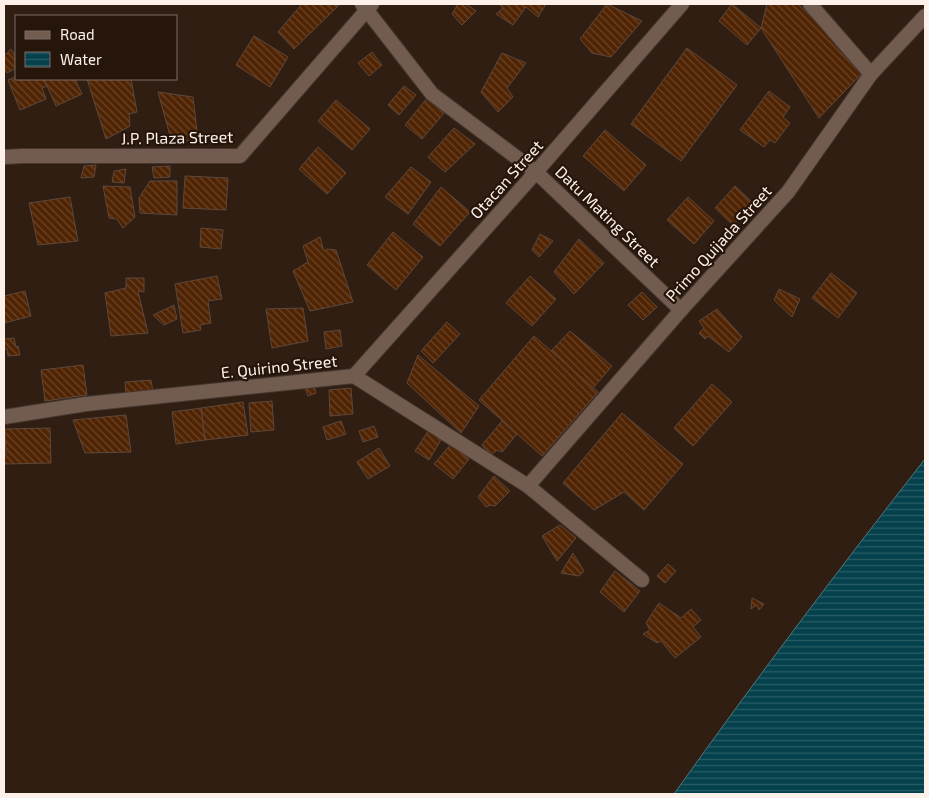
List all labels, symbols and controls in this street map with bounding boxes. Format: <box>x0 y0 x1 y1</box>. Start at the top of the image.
legend <box>15 15 178 80</box>
text: Road <box>60 25 95 43</box>
text: Water <box>60 50 102 68</box>
street label: J.P. Plaza Street <box>121 127 233 147</box>
street label: Otacan Street <box>466 136 546 222</box>
street label: Datu Mating Street <box>552 161 664 271</box>
street label: Primo Quijada Street <box>661 181 776 305</box>
street label: E. Quirino Street <box>220 350 338 383</box>

